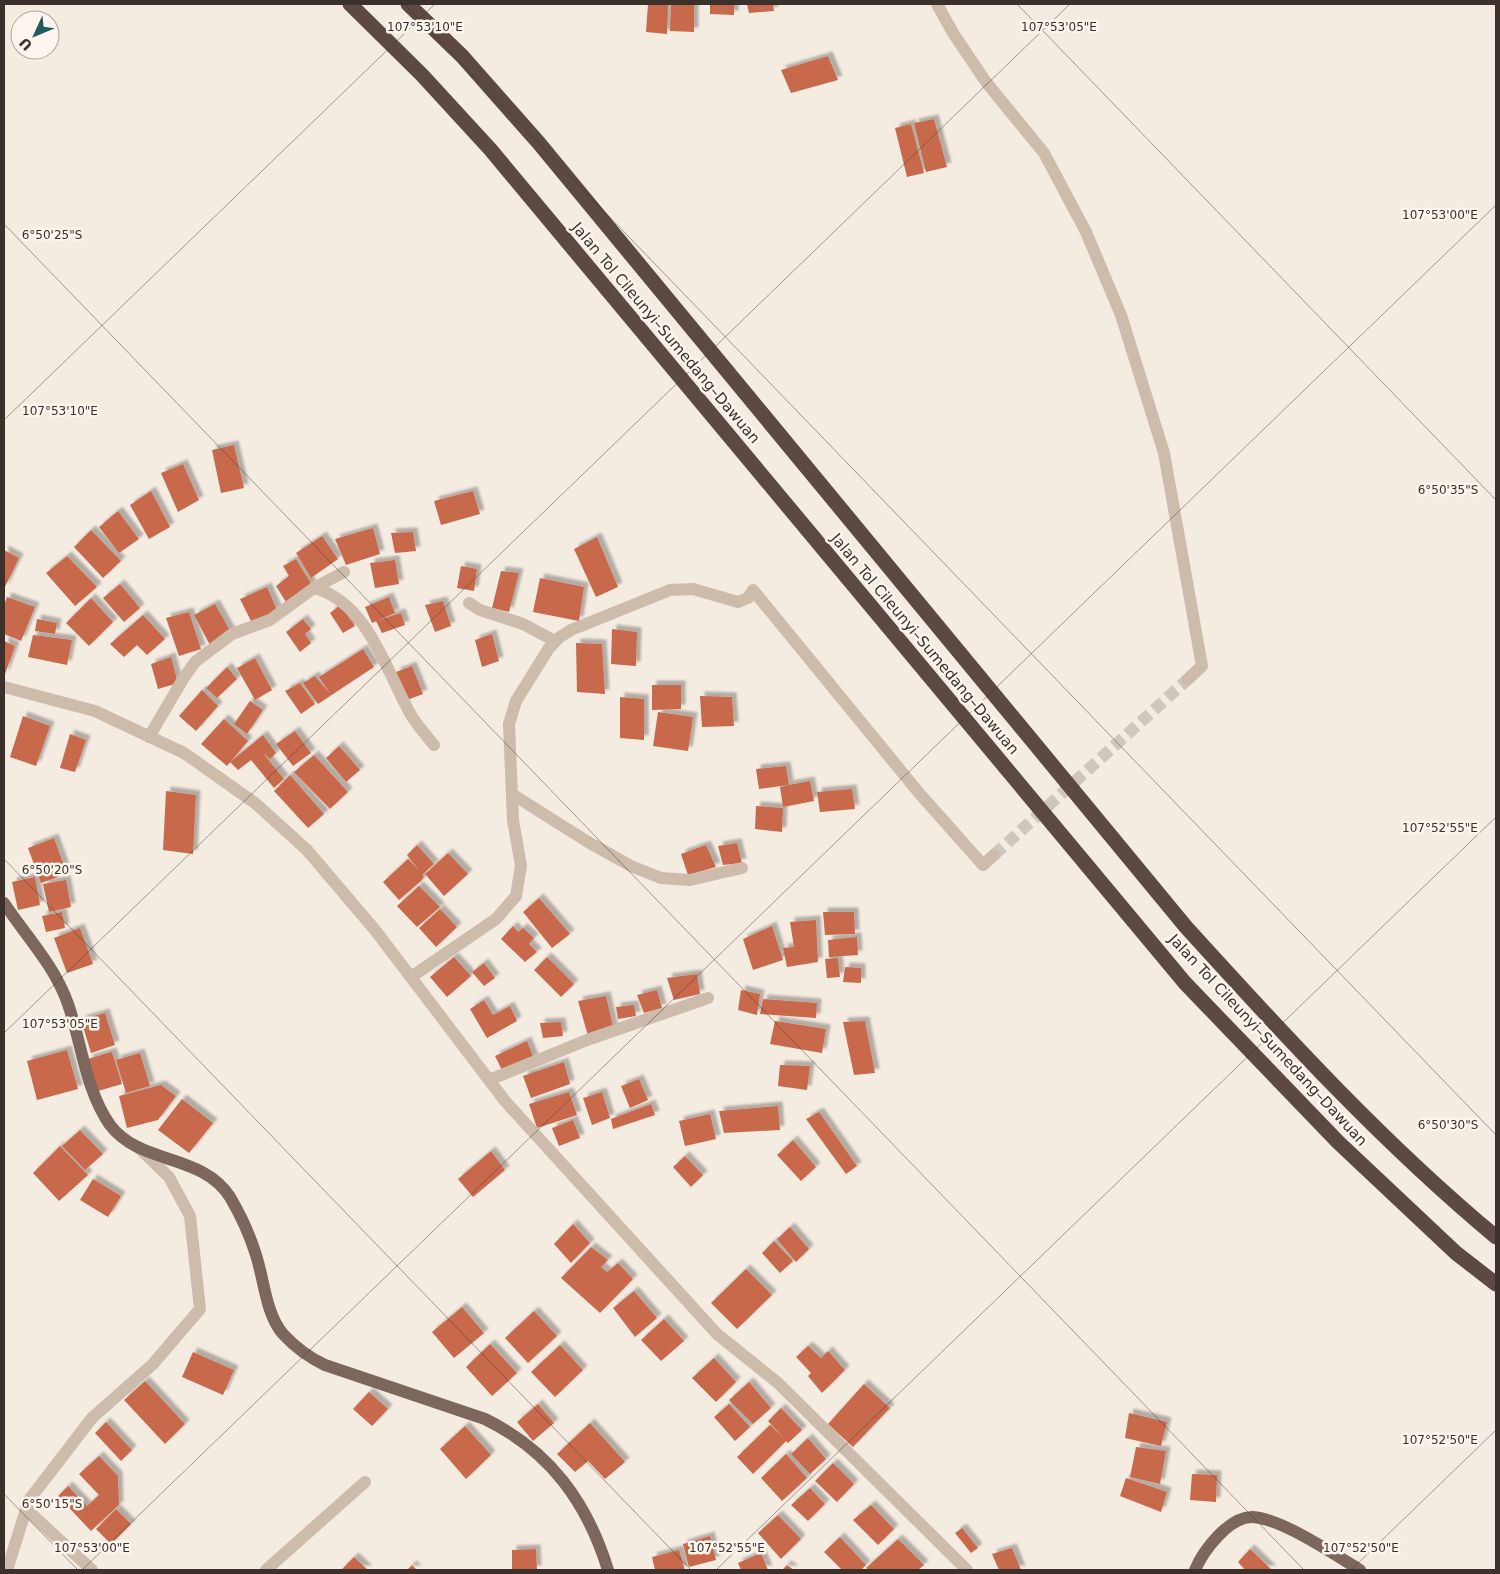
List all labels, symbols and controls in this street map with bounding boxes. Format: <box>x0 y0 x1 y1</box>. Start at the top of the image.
north arrow <box>10 10 60 60</box>
text: 107°53'10"E <box>387 20 463 34</box>
text: 107°53'05"E <box>1021 20 1097 34</box>
text: U <box>16 34 35 54</box>
text: 107°53'00"E <box>1402 208 1478 222</box>
street label: Jalan Tol Cileunyi–Sumedang–Dawuan <box>568 218 764 447</box>
text: 6°50'25"S <box>22 228 82 242</box>
text: 107°53'10"E <box>22 404 98 418</box>
text: 6°50'35"S <box>1418 483 1478 497</box>
street label: Jalan Tol Cileunyi–Sumedang–Dawuan <box>827 529 1023 758</box>
text: 107°52'55"E <box>1402 821 1478 835</box>
text: 6°50'20"S <box>22 863 82 877</box>
street label: Jalan Tol Cileunyi–Sumedang–Dawuan <box>1164 930 1371 1150</box>
text: 107°53'05"E <box>22 1017 98 1031</box>
text: 6°50'30"S <box>1418 1118 1478 1132</box>
text: 107°52'50"E <box>1402 1433 1478 1447</box>
text: 6°50'15"S <box>22 1497 82 1511</box>
text: 107°53'00"E <box>54 1541 130 1555</box>
text: 107°52'55"E <box>689 1541 765 1555</box>
text: 107°52'50"E <box>1323 1541 1399 1555</box>

